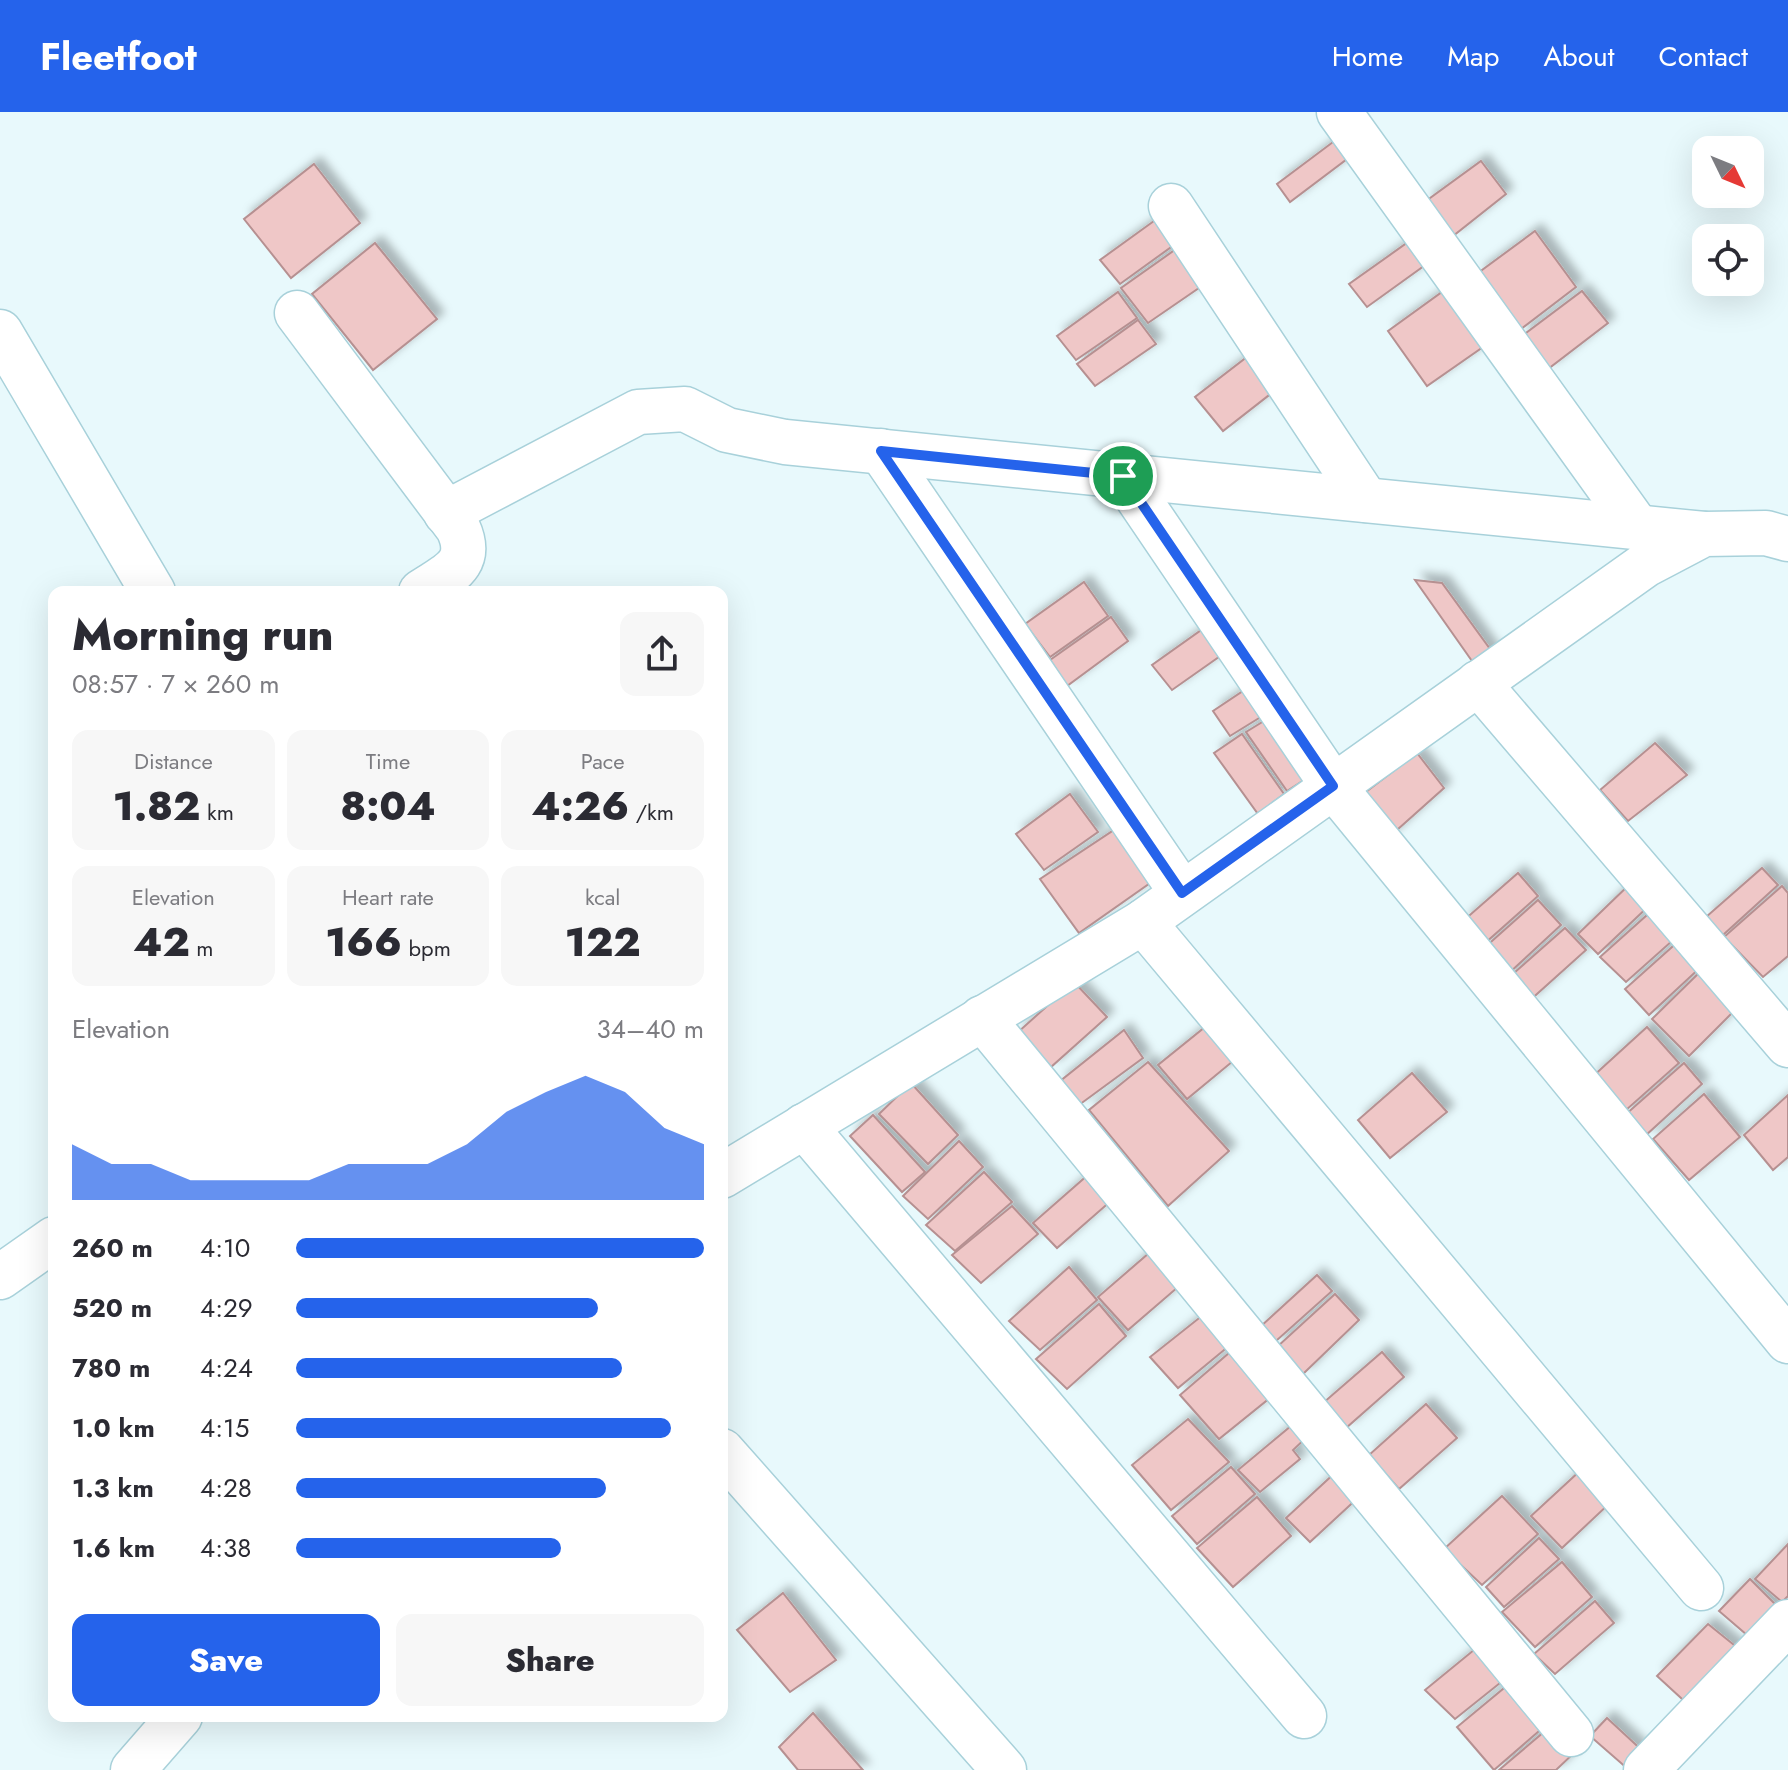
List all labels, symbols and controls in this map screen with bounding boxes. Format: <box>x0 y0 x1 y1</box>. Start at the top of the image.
text: Fleetfoot <box>40 29 197 84</box>
text: Home <box>1332 36 1403 77</box>
text: Map <box>1447 36 1499 77</box>
text: About <box>1543 36 1615 77</box>
text: Contact <box>1659 36 1748 77</box>
north arrow <box>1692 136 1764 208</box>
map controls <box>1692 136 1764 296</box>
button: locate <box>1692 224 1764 296</box>
pin <box>1089 442 1157 510</box>
icon: arrive <box>1101 454 1145 498</box>
text: Morning run <box>72 603 334 667</box>
button: share <box>620 612 704 696</box>
text: 08:57 · 7 × 260 m <box>72 665 280 703</box>
text: Distance <box>134 745 213 777</box>
text: Time <box>366 745 410 777</box>
text: Pace <box>581 745 625 777</box>
text: 1.82 <box>113 777 200 835</box>
text: 8:04 <box>340 777 436 835</box>
text: 4:26 <box>531 777 629 835</box>
text: km <box>200 796 234 828</box>
text: /km <box>629 796 674 828</box>
text: Elevation <box>132 881 215 913</box>
text: Heart rate <box>342 881 434 913</box>
text: kcal <box>585 881 620 913</box>
text: 42 <box>133 913 190 971</box>
text: 166 <box>325 913 402 971</box>
text: 122 <box>565 913 640 971</box>
text: m <box>190 932 213 964</box>
text: bpm <box>402 932 451 964</box>
text: Elevation <box>72 1010 170 1048</box>
text: 34–40 m <box>597 1010 704 1048</box>
text: 260 m <box>72 1229 153 1267</box>
text: 4:10 <box>200 1229 250 1267</box>
text: 520 m <box>72 1289 152 1327</box>
text: 4:29 <box>200 1289 253 1327</box>
text: 780 m <box>72 1349 150 1387</box>
text: 4:24 <box>200 1349 253 1387</box>
text: 1.0 km <box>72 1409 155 1447</box>
text: 4:15 <box>200 1409 249 1447</box>
text: 1.3 km <box>72 1469 154 1507</box>
text: 4:28 <box>200 1469 252 1507</box>
text: 1.6 km <box>72 1529 155 1567</box>
text: 4:38 <box>200 1529 251 1567</box>
button: Save <box>72 1614 380 1706</box>
button: Share <box>396 1614 704 1706</box>

